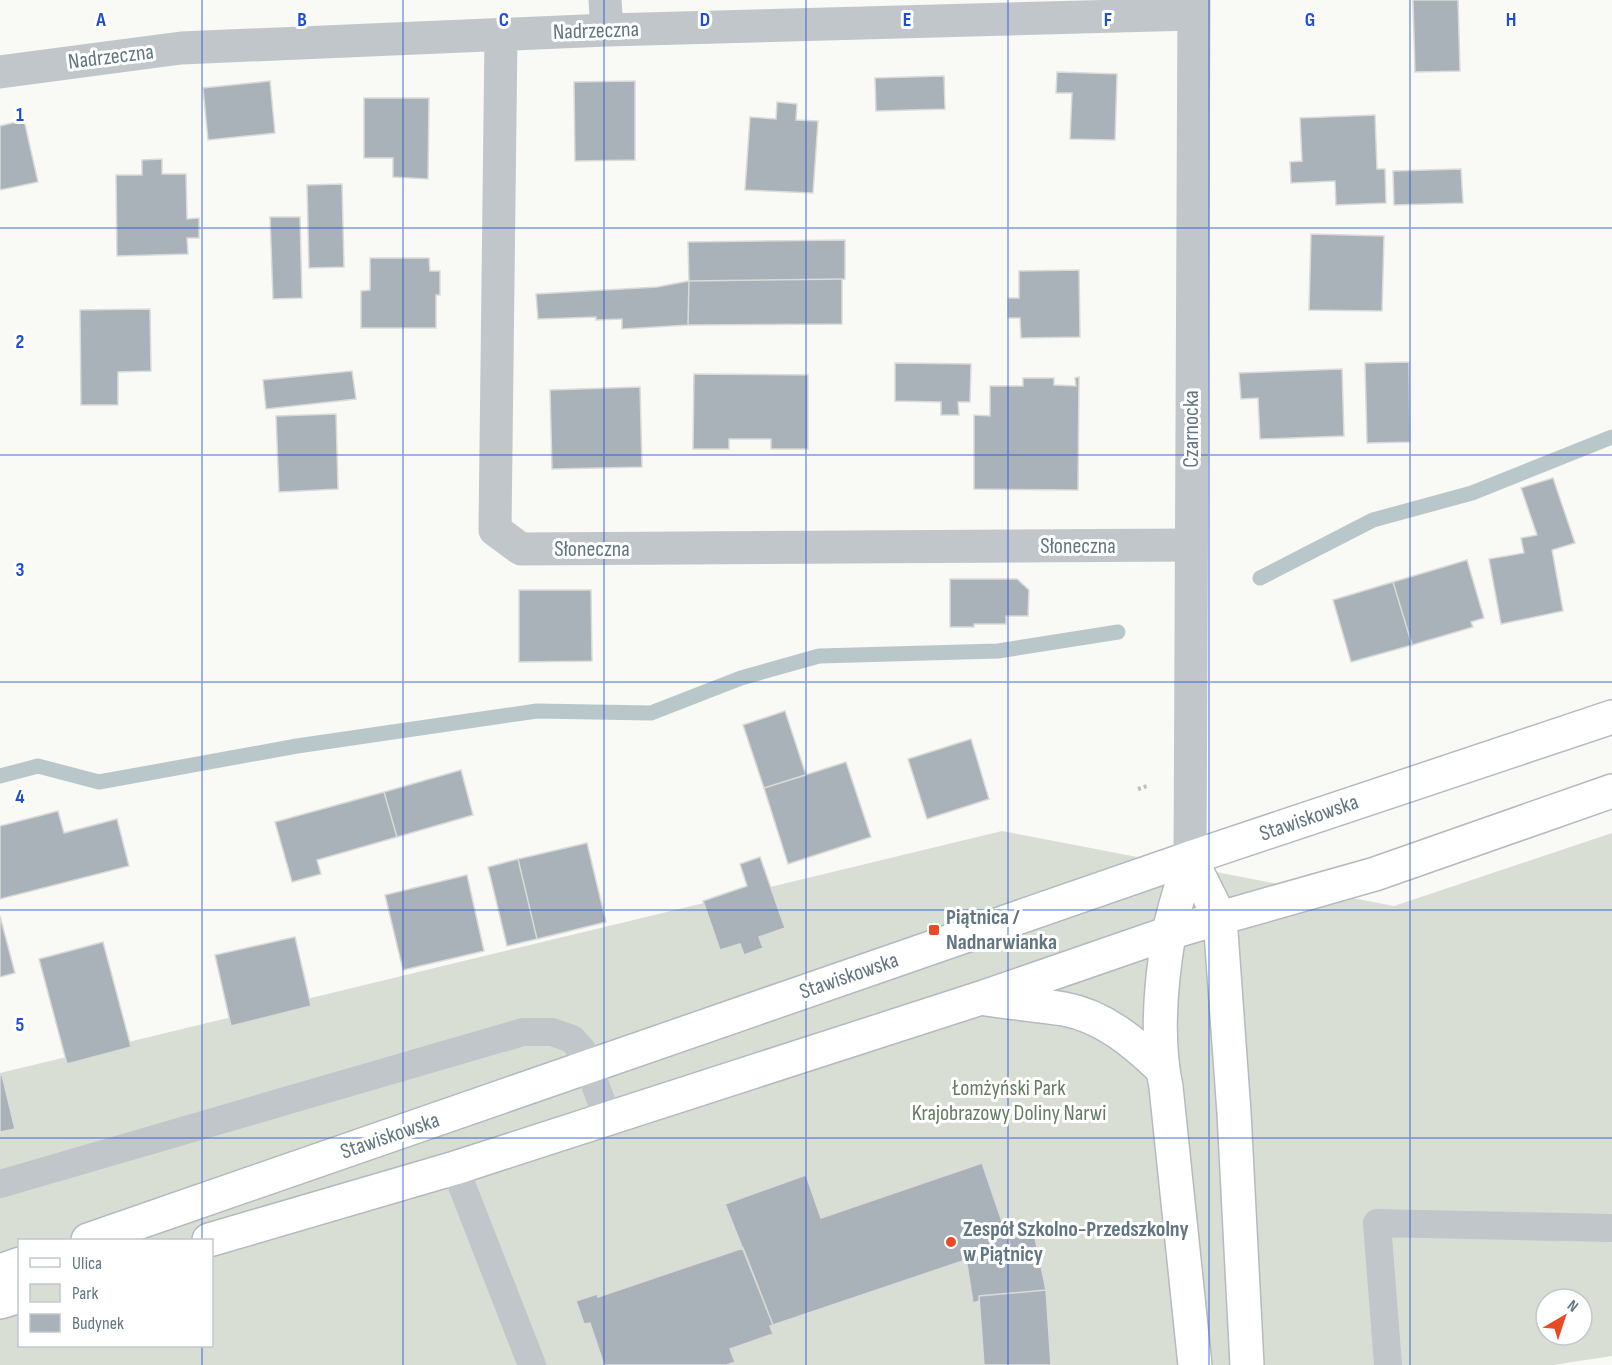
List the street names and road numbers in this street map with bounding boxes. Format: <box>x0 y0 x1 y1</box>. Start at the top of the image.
street label: Nadrzeczna <box>553 16 639 46</box>
street label: Nadrzeczna <box>67 38 155 76</box>
street label: Czarnocka <box>1178 390 1205 468</box>
street label: Słoneczna <box>1040 533 1116 560</box>
street label: Słoneczna <box>554 536 630 563</box>
street label: Stawiskowska <box>1256 788 1362 848</box>
street label: Stawiskowska <box>796 946 902 1006</box>
street label: Stawiskowska <box>337 1106 443 1166</box>

